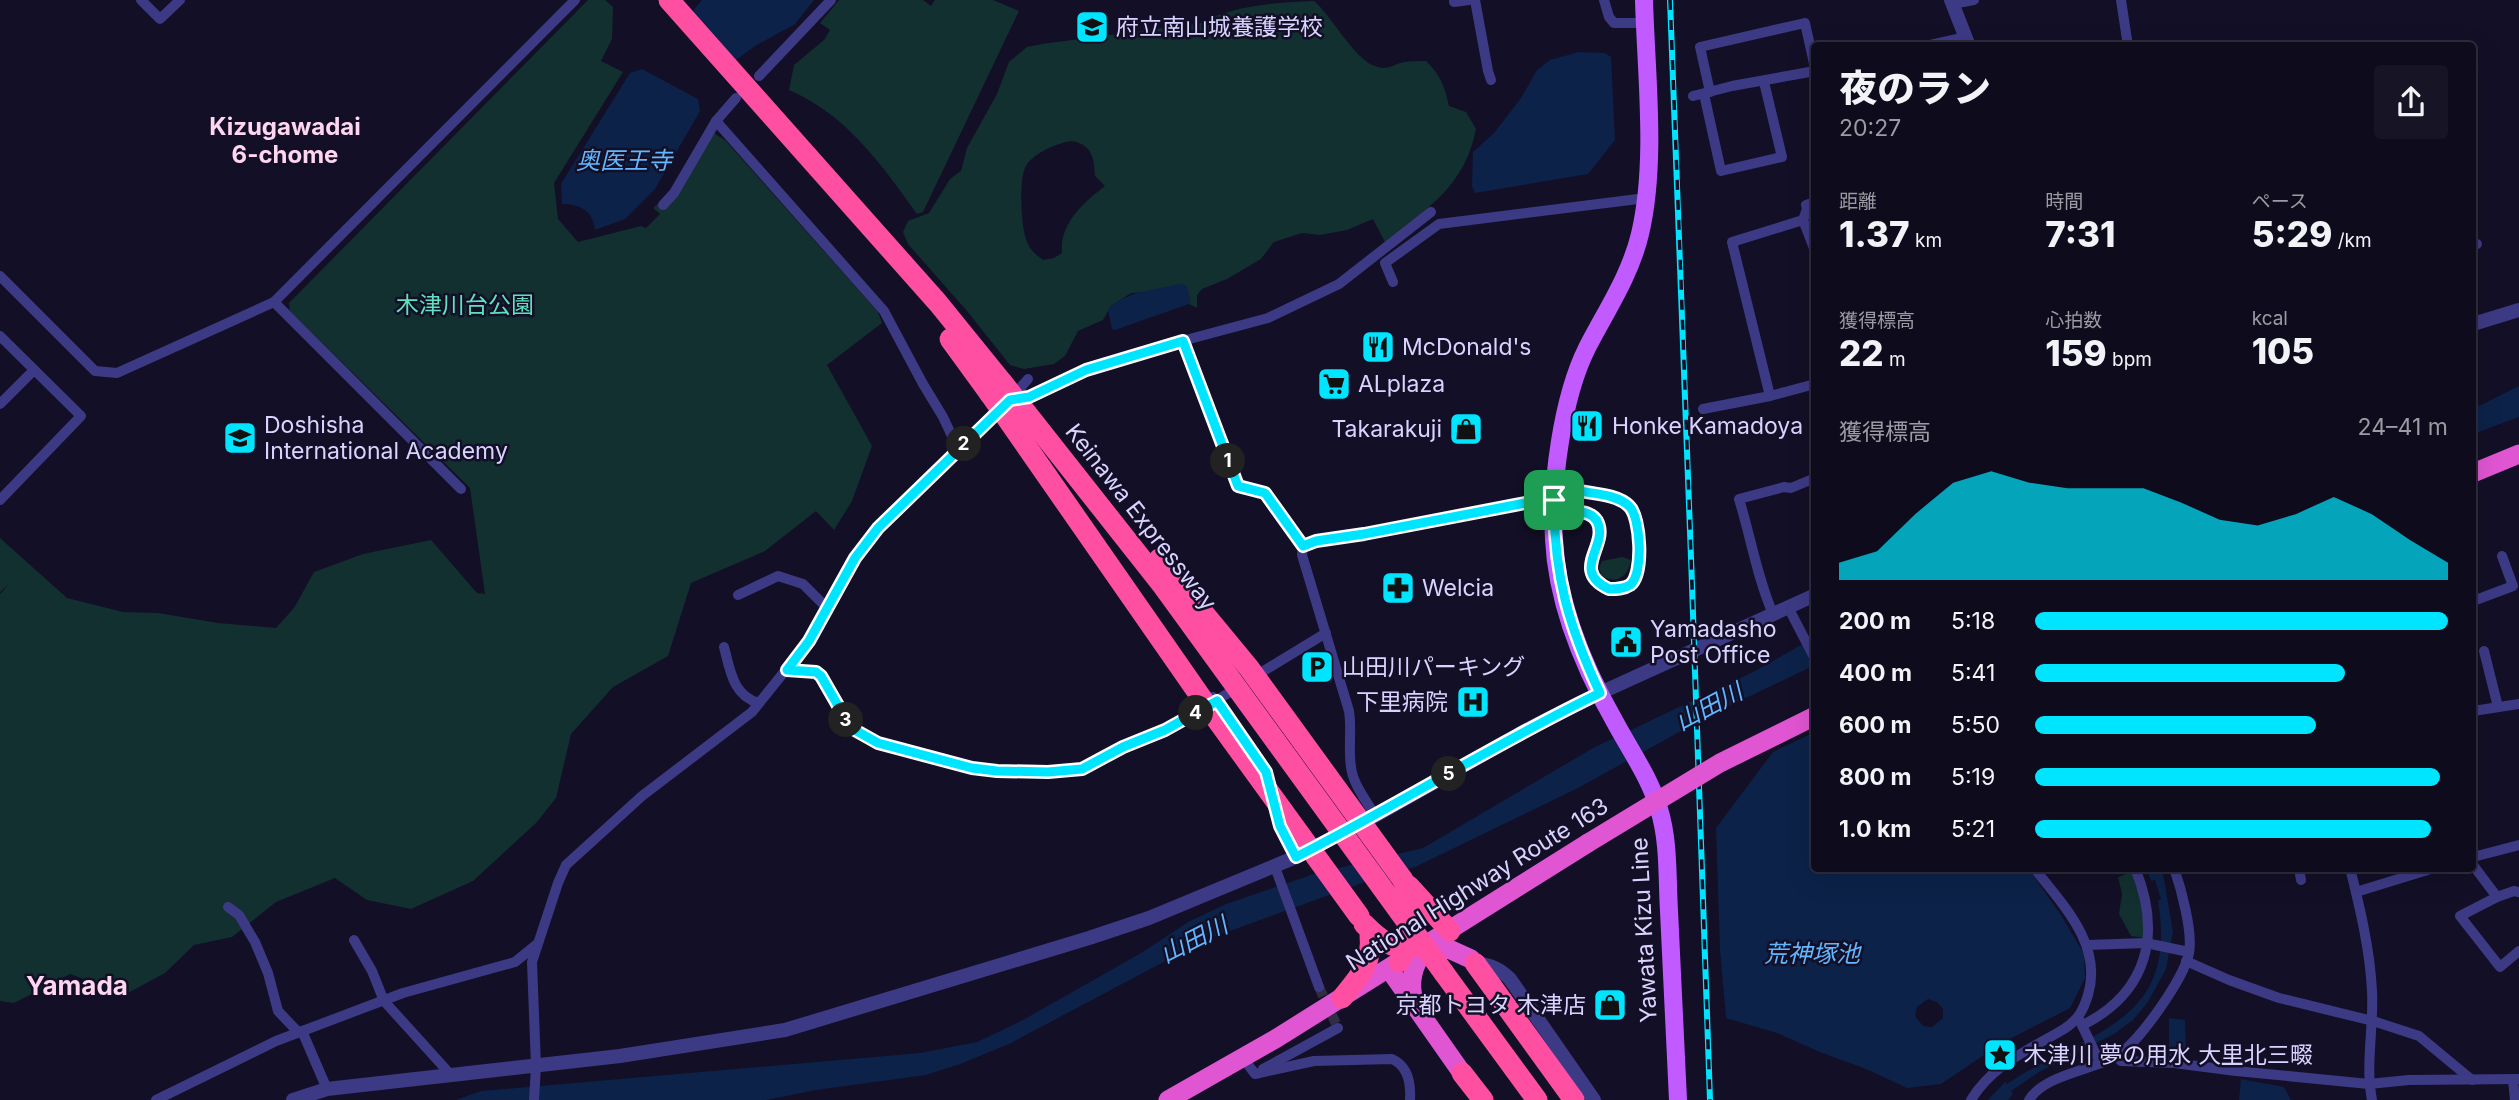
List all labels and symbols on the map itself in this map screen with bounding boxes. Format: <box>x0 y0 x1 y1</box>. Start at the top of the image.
school or university icon: 府立南山城養護学校 <box>1073 8 1111 46</box>
place label: 府立南山城養護学校 <box>1116 13 1323 41</box>
district label: Kizugawadai 6-chome <box>209 112 361 169</box>
water label: 奥医王寺 <box>576 146 674 175</box>
park label: 木津川台公園 <box>396 291 534 319</box>
restaurant icon: McDonald's <box>1359 328 1397 366</box>
place label: McDonald's <box>1402 333 1532 361</box>
supermarket icon: ALplaza <box>1315 365 1353 403</box>
place label: ALplaza <box>1358 370 1445 398</box>
restaurant icon: Honke Kamadoya <box>1568 407 1606 445</box>
shop icon: Takarakuji <box>1447 410 1485 448</box>
place label: Doshisha International Academy <box>264 411 508 465</box>
place label: Honke Kamadoya <box>1612 412 1803 440</box>
place label: Takarakuji <box>1331 415 1442 443</box>
street label: Keinawa Expressway <box>1059 418 1223 616</box>
school or university icon: Doshisha International Academy <box>221 419 259 457</box>
pin: 2 <box>946 426 982 462</box>
pin: 1 <box>1210 444 1246 478</box>
pin <box>1524 470 1584 530</box>
pharmacy icon: Welcia <box>1379 569 1417 607</box>
place label: Welcia <box>1422 574 1494 602</box>
place label: Yamadasho Post Office <box>1650 615 1777 669</box>
public building icon: Yamadasho Post Office <box>1607 623 1645 661</box>
parking icon: 山田川パーキング <box>1298 648 1336 686</box>
place label: 山田川パーキング <box>1342 653 1525 681</box>
water label: 山田川 <box>1670 675 1750 736</box>
hospital icon: 下里病院 <box>1454 683 1492 721</box>
place label: 下里病院 <box>1356 688 1448 716</box>
pin: 4 <box>1178 696 1214 730</box>
pin: 3 <box>828 702 864 738</box>
pin: 5 <box>1432 756 1466 792</box>
street label: National Highway Route 163 <box>1341 792 1613 976</box>
street label: Yawata Kizu Line <box>1625 837 1663 1023</box>
water label: 山田川 <box>1155 909 1235 969</box>
water label: 荒神塚池 <box>1764 939 1862 968</box>
district label: Yamada <box>26 970 128 1001</box>
shop icon: 京都トヨタ 木津店 <box>1591 986 1629 1024</box>
place label: 京都トヨタ 木津店 <box>1396 991 1586 1019</box>
place icon: 木津川 夢の用水 大里北三畷 <box>1981 1036 2019 1074</box>
place label: 木津川 夢の用水 大里北三畷 <box>2024 1041 2313 1069</box>

